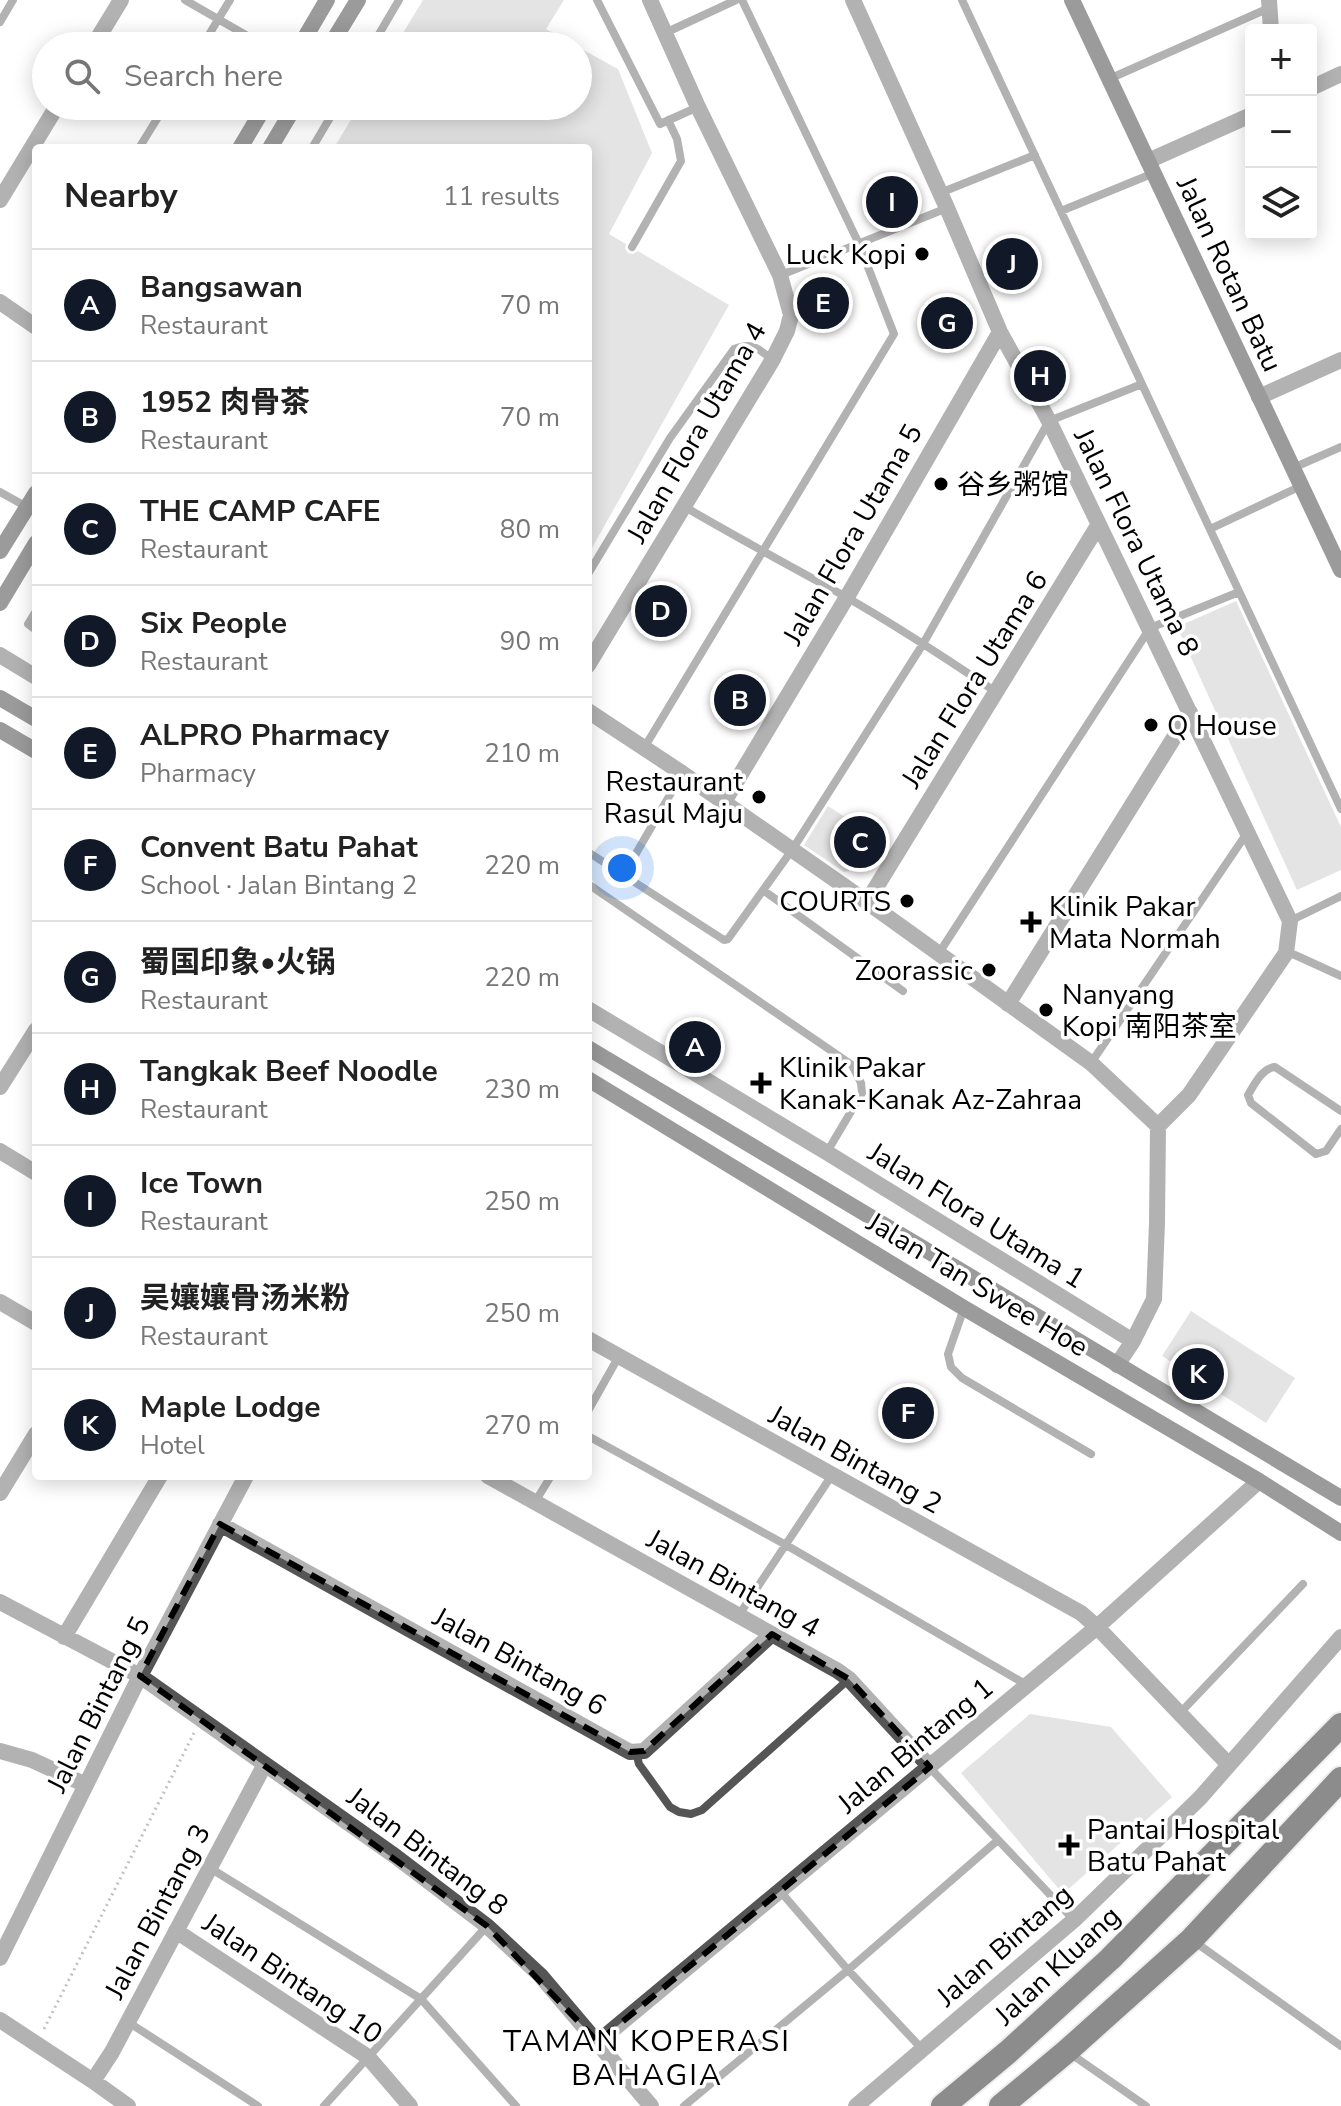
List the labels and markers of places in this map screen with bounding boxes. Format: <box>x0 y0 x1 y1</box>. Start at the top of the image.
pin: I <box>866 172 918 232</box>
pin: J <box>986 234 1038 294</box>
place label: Luck Kopi <box>786 236 906 274</box>
marker: Luck Kopi <box>913 245 931 263</box>
pin: E <box>797 273 849 333</box>
pin: G <box>921 293 973 353</box>
pin: H <box>1014 346 1066 406</box>
place label: 谷乡粥馆 <box>957 466 1069 504</box>
marker: 谷乡粥馆 <box>932 475 950 493</box>
pin: D <box>635 581 687 641</box>
pin: B <box>714 670 766 730</box>
place label: Q House <box>1167 707 1277 745</box>
marker: Q House <box>1142 716 1160 734</box>
place label: Restaurant Rasul Maju <box>604 763 743 833</box>
marker: Restaurant Rasul Maju <box>750 788 768 806</box>
pin: C <box>834 812 886 872</box>
place label: COURTS <box>779 883 891 921</box>
place label: Klinik Pakar Mata Normah <box>1049 888 1221 958</box>
marker: COURTS <box>898 892 916 910</box>
marker: Klinik Pakar Mata Normah <box>1020 911 1042 933</box>
place label: Zoorassic <box>855 952 973 990</box>
marker: Zoorassic <box>980 961 998 979</box>
place label: Nanyang Kopi 南阳茶室 <box>1062 976 1237 1046</box>
marker: Nanyang Kopi 南阳茶室 <box>1037 1001 1055 1019</box>
pin: A <box>669 1017 721 1077</box>
place label: Klinik Pakar Kanak-Kanak Az-Zahraa <box>779 1049 1082 1119</box>
marker: Klinik Pakar Kanak-Kanak Az-Zahraa <box>750 1072 772 1094</box>
pin: K <box>1172 1344 1224 1404</box>
pin: F <box>882 1383 934 1443</box>
place label: Pantai Hospital Batu Pahat <box>1087 1811 1280 1881</box>
marker: Pantai Hospital Batu Pahat <box>1058 1834 1080 1856</box>

